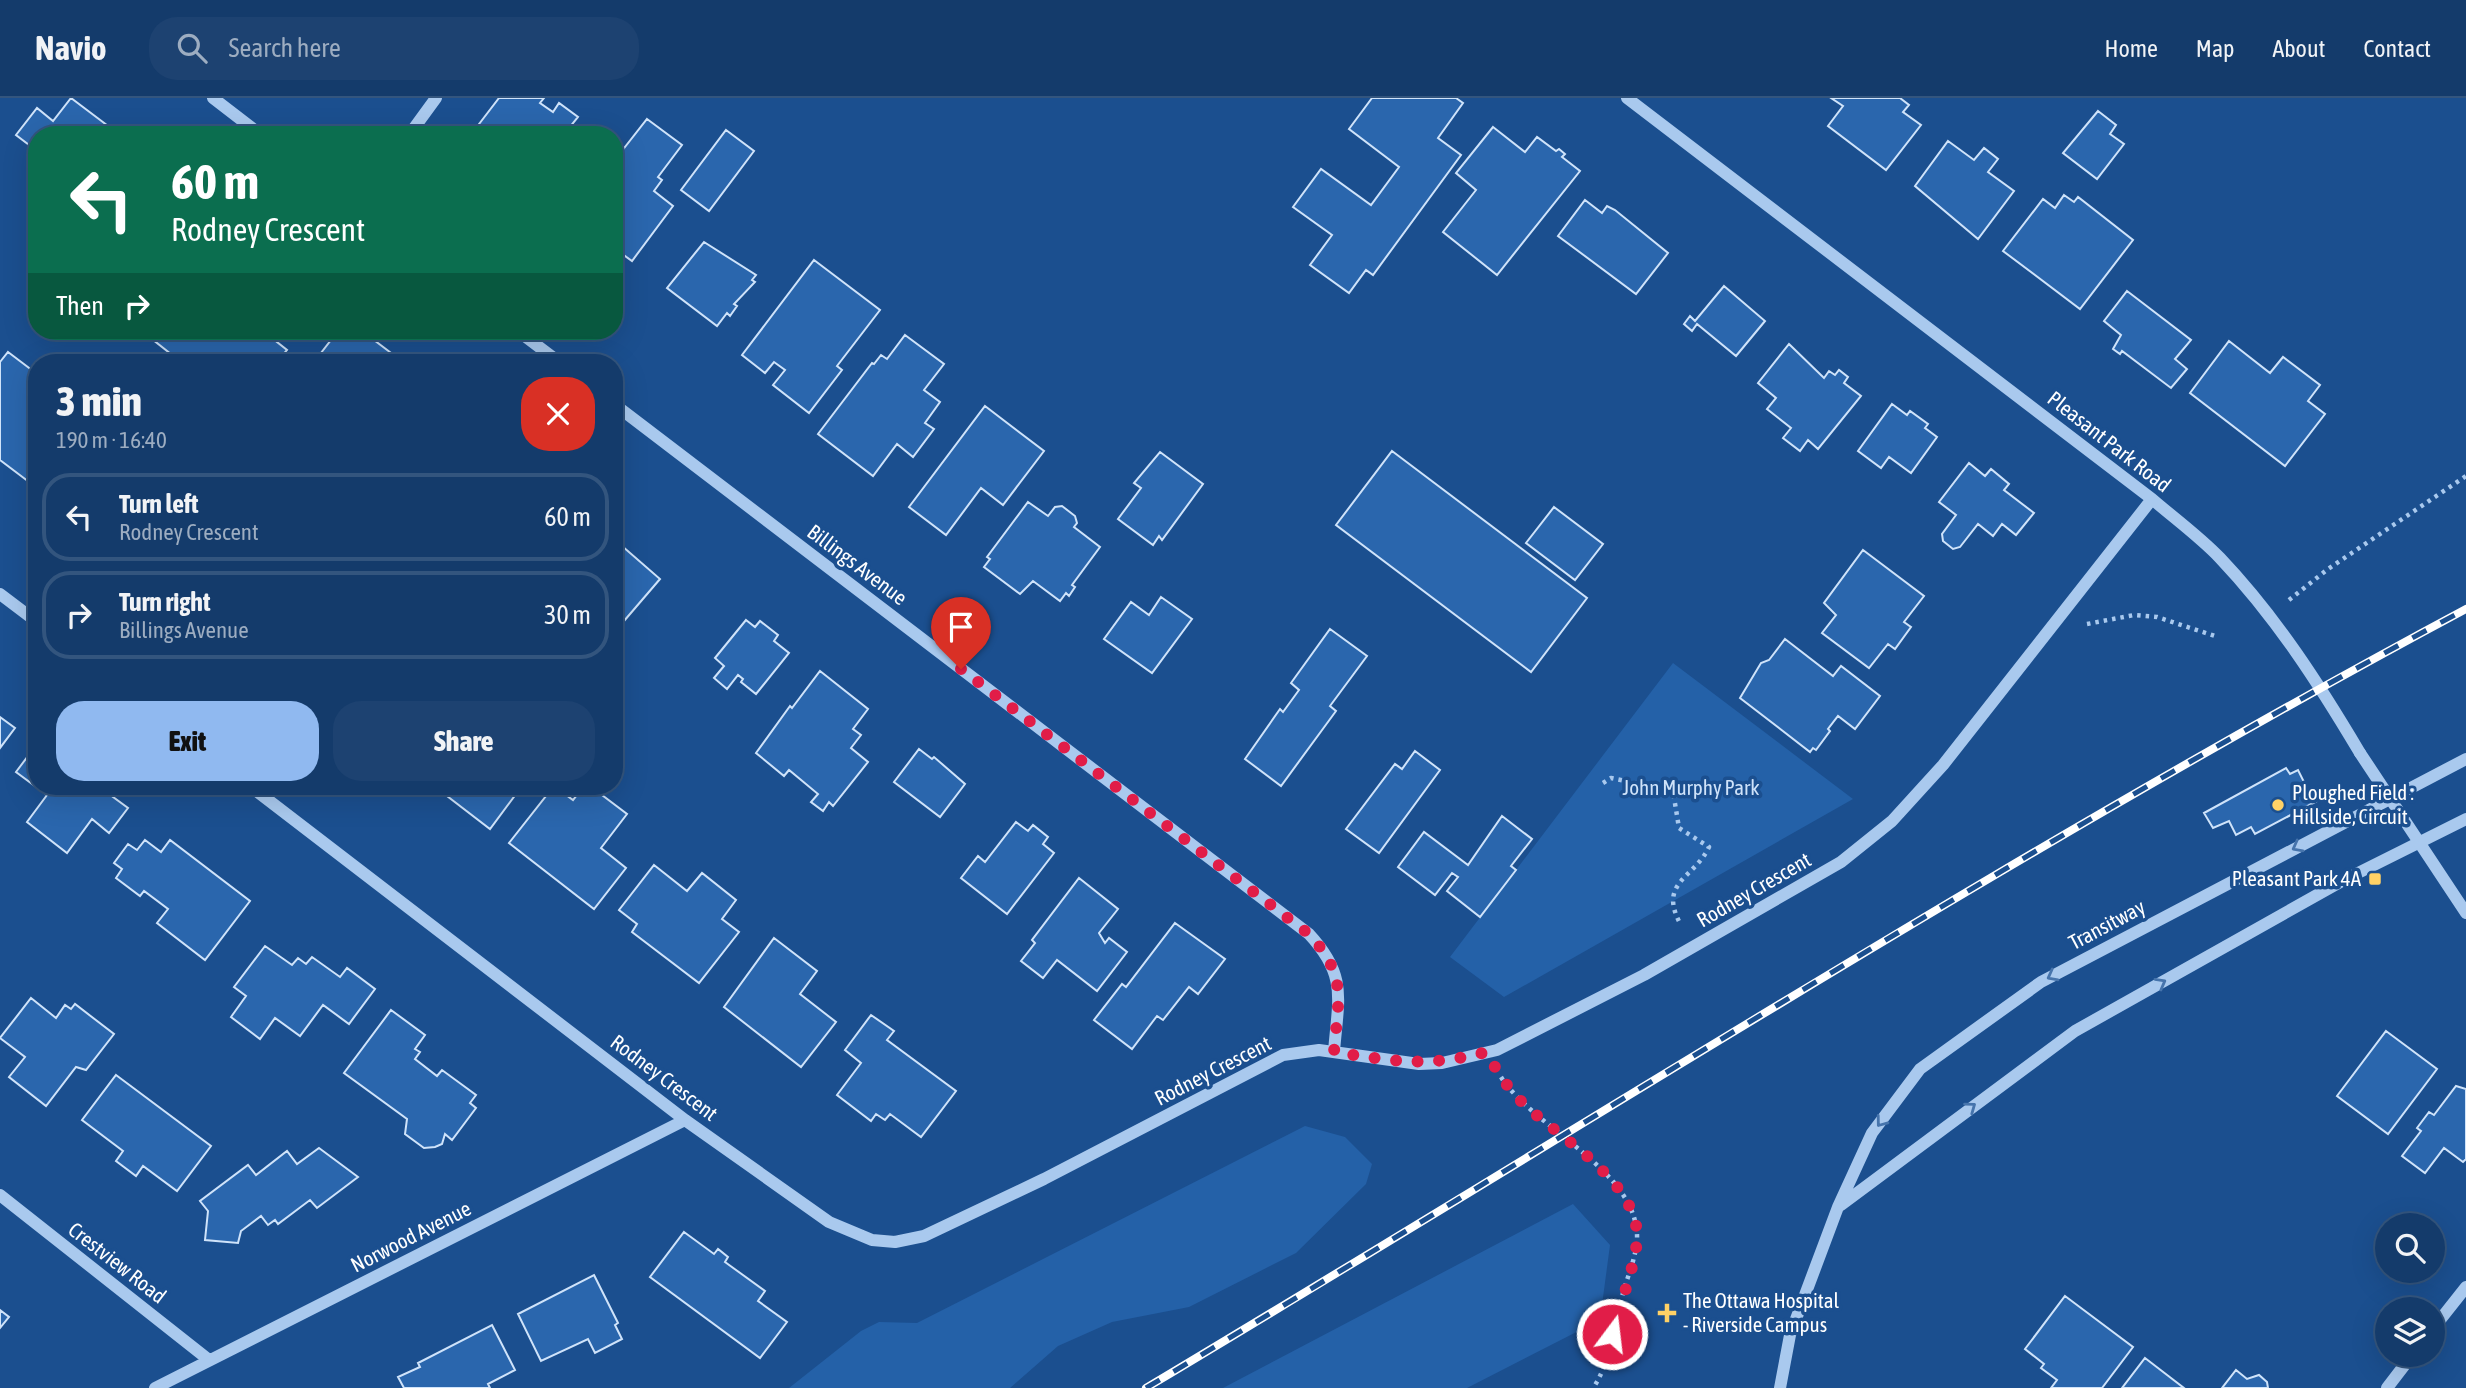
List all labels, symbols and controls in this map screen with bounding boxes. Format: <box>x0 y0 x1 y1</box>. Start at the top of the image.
search box <box>149 17 639 80</box>
text: Navio <box>35 29 107 67</box>
icon: search <box>173 29 211 67</box>
text: Search here <box>229 33 341 63</box>
text: Home <box>2104 35 2158 62</box>
text: Map <box>2196 35 2234 62</box>
text: About <box>2272 35 2325 62</box>
text: Contact <box>2363 35 2431 62</box>
text: 60 m <box>171 153 259 209</box>
icon: left <box>56 154 147 245</box>
text: Rodney Crescent <box>171 211 365 248</box>
icon: right <box>118 287 156 325</box>
text: Then <box>56 291 104 321</box>
text: 3 min <box>56 377 142 425</box>
button: close <box>521 377 595 451</box>
street label: Pleasant Park Road <box>2043 386 2176 497</box>
text: 190 m · 16:40 <box>56 427 167 453</box>
text: Turn left <box>119 489 199 519</box>
icon: left <box>60 498 98 536</box>
text: 60 m <box>544 502 591 532</box>
text: Rodney Crescent <box>119 519 259 545</box>
street label: Billings Avenue <box>803 519 912 609</box>
text: Turn right <box>119 587 210 617</box>
icon: right <box>60 596 98 634</box>
pin <box>931 597 991 669</box>
text: 30 m <box>544 600 591 630</box>
icon: arrive <box>942 608 980 646</box>
text: Billings Avenue <box>119 617 249 643</box>
button: Exit <box>56 701 319 781</box>
button: Share <box>333 701 595 781</box>
park label: John Murphy Park <box>1623 775 1759 799</box>
place label: Ploughed Field : Hillside, Circuit <box>2292 780 2414 828</box>
marker: Ploughed Field : Hillside, Circuit <box>2270 797 2286 813</box>
one-way arrow <box>2292 838 2304 852</box>
street label: Rodney Crescent <box>1692 847 1815 931</box>
place label: Pleasant Park 4A <box>2232 866 2362 890</box>
marker: Pleasant Park 4A <box>2367 871 2383 887</box>
street label: Transitway <box>2064 894 2149 954</box>
one-way arrow <box>2047 967 2059 981</box>
one-way arrow <box>2153 978 2166 991</box>
street label: Rodney Crescent <box>606 1029 723 1125</box>
street label: Rodney Crescent <box>1150 1030 1275 1110</box>
one-way arrow <box>1963 1103 1976 1115</box>
one-way arrow <box>1876 1114 1889 1126</box>
street label: Norwood Avenue <box>347 1196 475 1277</box>
map controls <box>2375 1213 2445 1367</box>
button: search <box>2375 1213 2445 1283</box>
street label: Crestview Road <box>64 1217 171 1308</box>
place label: The Ottawa Hospital - Riverside Campus <box>1683 1288 1840 1336</box>
position arrow <box>1575 1297 1649 1371</box>
button: layers <box>2375 1297 2445 1367</box>
marker: The Ottawa Hospital - Riverside Campus <box>1657 1303 1677 1323</box>

